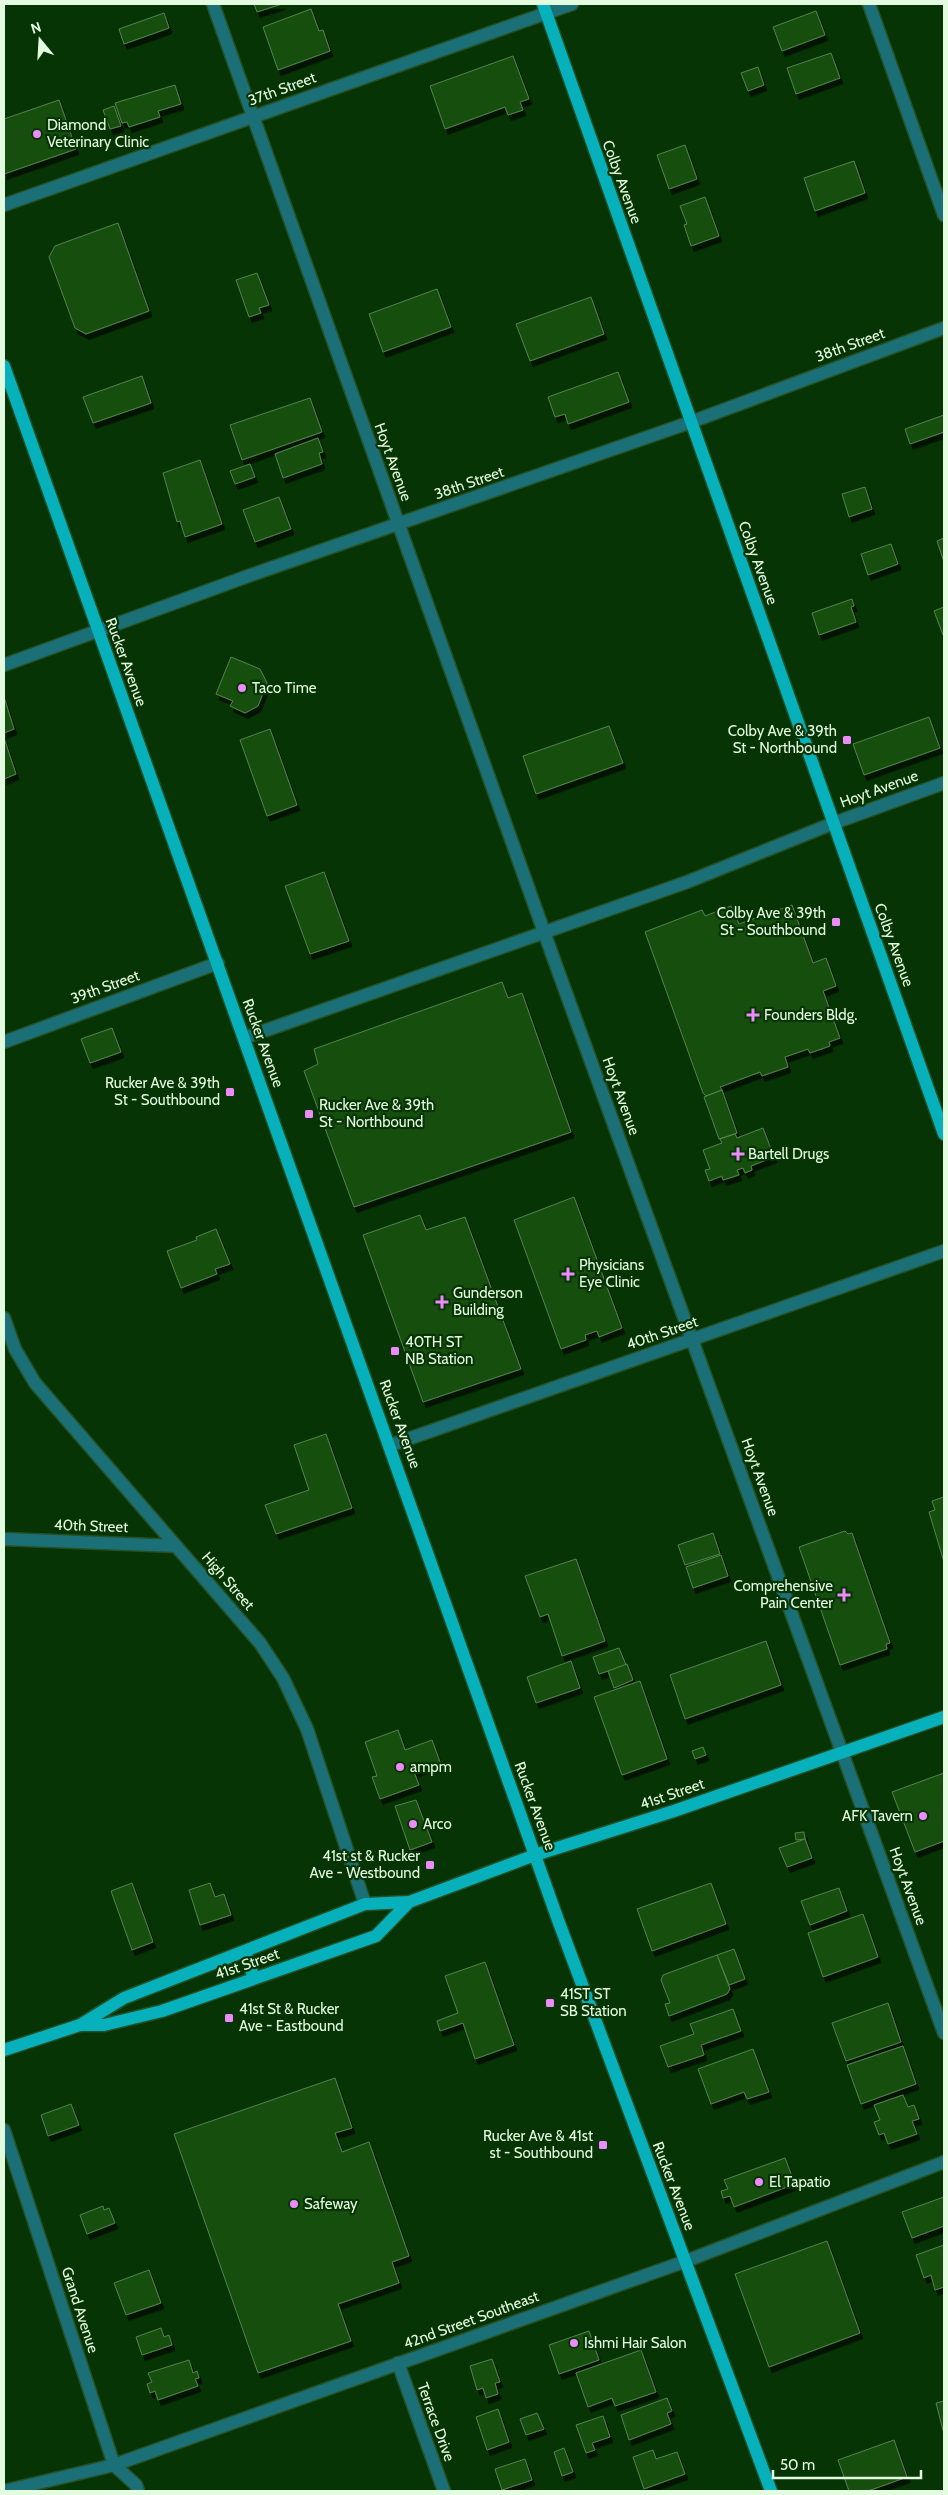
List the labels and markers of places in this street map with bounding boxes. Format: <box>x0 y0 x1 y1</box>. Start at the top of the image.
place label: Diamond Veterinary Clinic <box>47 116 149 151</box>
marker: Diamond Veterinary Clinic <box>31 128 43 140</box>
place label: Taco Time <box>252 679 317 697</box>
marker: Taco Time <box>236 682 248 694</box>
place label: Colby Ave & 39th St - Northbound <box>728 722 837 757</box>
marker: Colby Ave & 39th St - Northbound <box>841 734 853 746</box>
place label: Colby Ave & 39th St - Southbound <box>717 904 826 939</box>
marker: Colby Ave & 39th St - Southbound <box>830 916 842 928</box>
place label: Founders Bldg. <box>764 1006 857 1024</box>
marker: Founders Bldg. <box>746 1008 760 1022</box>
place label: Rucker Ave & 39th St - Southbound <box>105 1074 220 1109</box>
marker: Rucker Ave & 39th St - Southbound <box>224 1086 236 1098</box>
place label: Rucker Ave & 39th St - Northbound <box>319 1096 434 1131</box>
marker: Rucker Ave & 39th St - Northbound <box>303 1108 315 1120</box>
place label: Bartell Drugs <box>748 1145 829 1163</box>
marker: Bartell Drugs <box>732 1148 744 1160</box>
place label: Physicians Eye Clinic <box>579 1256 644 1291</box>
marker: Physicians Eye Clinic <box>561 1267 575 1281</box>
place label: Gunderson Building <box>453 1284 523 1319</box>
marker: Gunderson Building <box>435 1295 449 1309</box>
place label: 40TH ST NB Station <box>405 1333 473 1368</box>
marker: 40TH ST NB Station <box>389 1345 401 1357</box>
place label: Comprehensive Pain Center <box>733 1577 833 1612</box>
marker: Comprehensive Pain Center <box>837 1588 851 1602</box>
place label: ampm <box>410 1758 452 1776</box>
marker: ampm <box>394 1761 406 1773</box>
place label: AFK Tavern <box>842 1807 913 1825</box>
marker: AFK Tavern <box>917 1810 929 1822</box>
place label: Arco <box>423 1815 452 1833</box>
marker: Arco <box>407 1818 419 1830</box>
place label: 41st st & Rucker Ave - Westbound <box>310 1847 420 1882</box>
marker: 41st st & Rucker Ave - Westbound <box>424 1859 436 1871</box>
place label: 41ST ST SB Station <box>560 1985 627 2020</box>
marker: 41ST ST SB Station <box>544 1997 556 2009</box>
place label: 41st St & Rucker Ave - Eastbound <box>239 2000 344 2035</box>
marker: 41st St & Rucker Ave - Eastbound <box>223 2012 235 2024</box>
place label: Rucker Ave & 41st st - Southbound <box>483 2127 593 2162</box>
marker: Rucker Ave & 41st st - Southbound <box>597 2139 609 2151</box>
place label: El Tapatio <box>769 2173 830 2191</box>
marker: El Tapatio <box>753 2176 765 2188</box>
place label: Safeway <box>304 2195 358 2213</box>
marker: Safeway <box>288 2198 300 2210</box>
place label: Ishmi Hair Salon <box>584 2334 687 2352</box>
marker: Ishmi Hair Salon <box>568 2337 580 2349</box>

